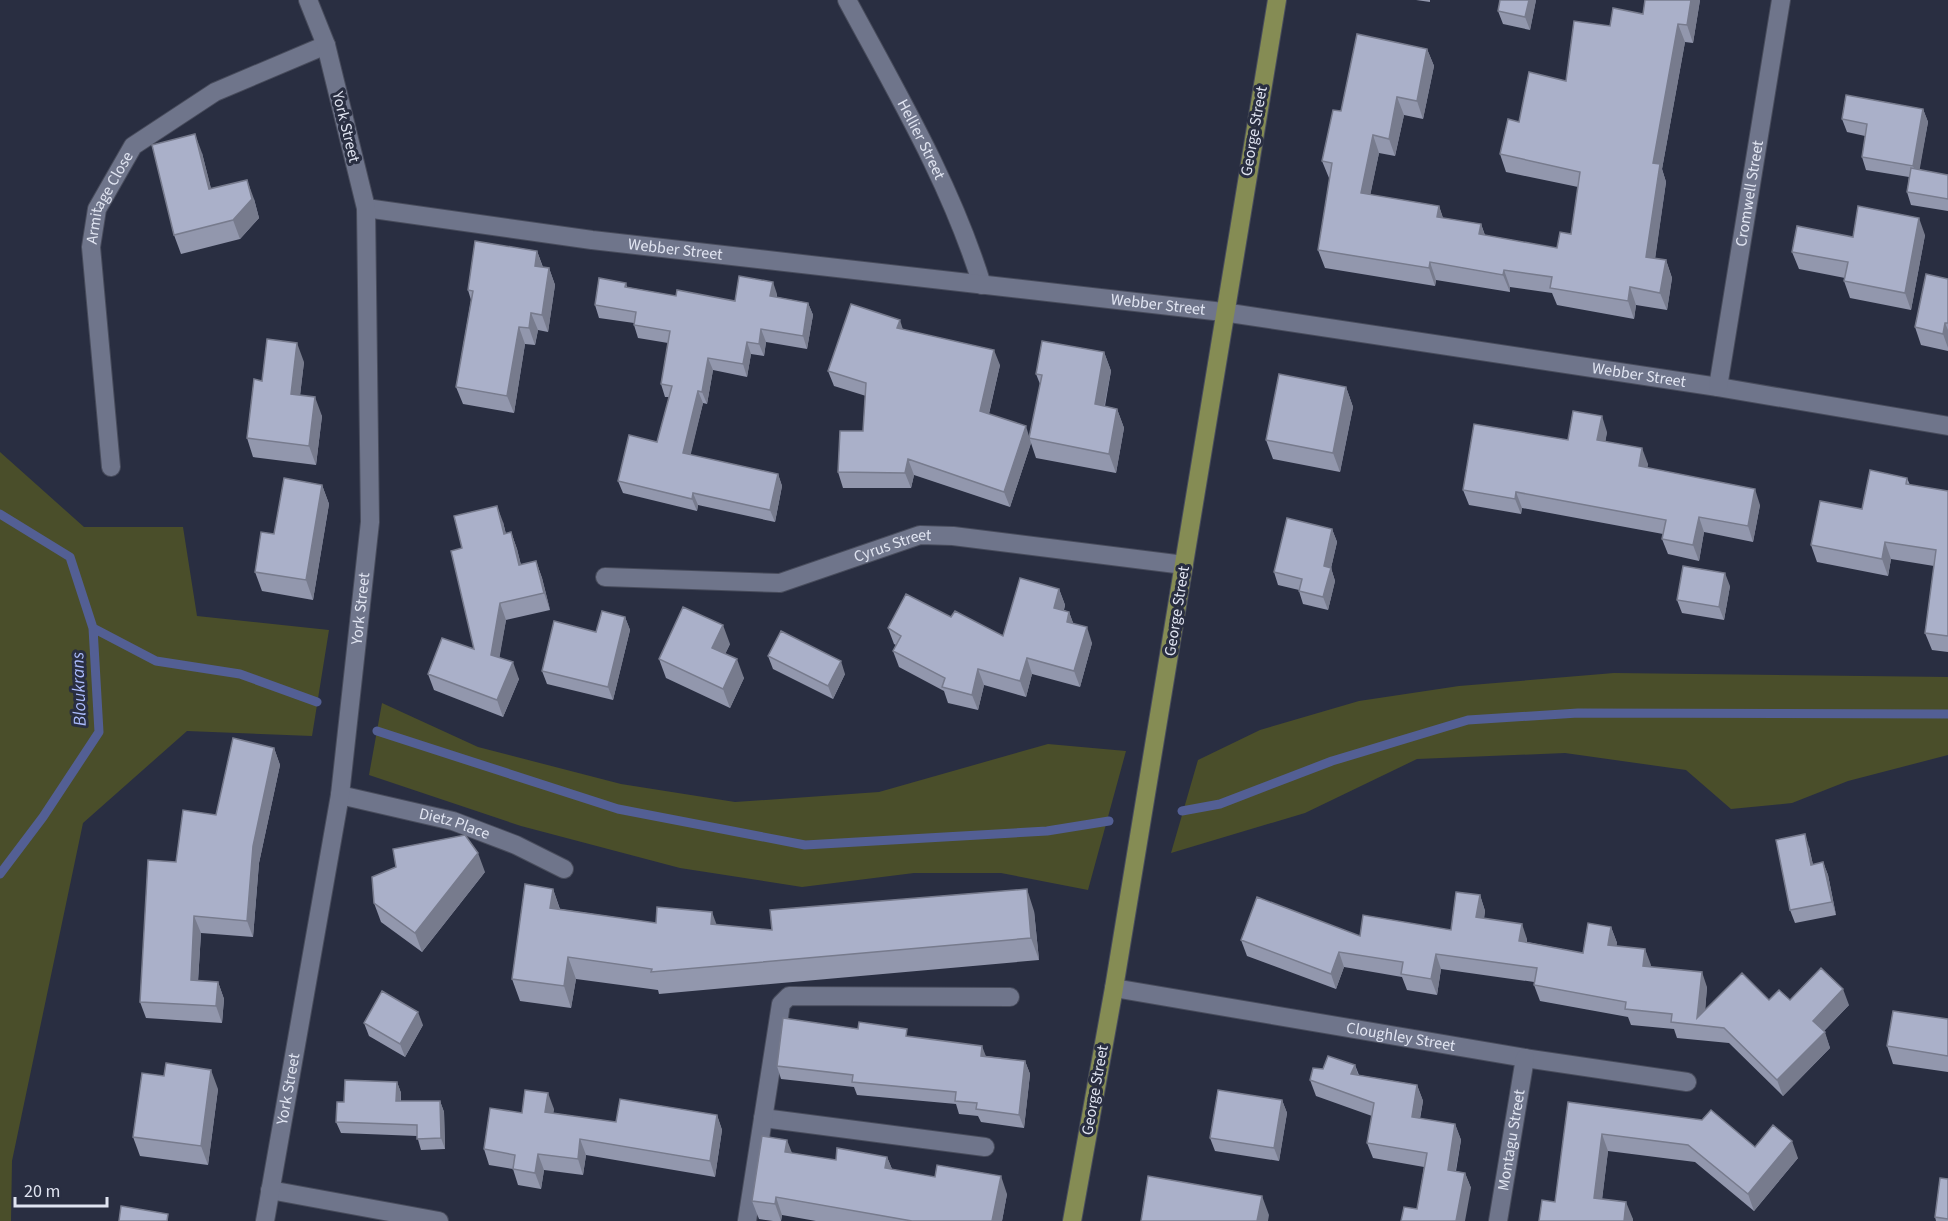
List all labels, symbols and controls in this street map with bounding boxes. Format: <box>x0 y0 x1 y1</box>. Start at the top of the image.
street label: George Street <box>1235 84 1273 178</box>
street label: York Street <box>326 88 366 165</box>
street label: Hellier Street <box>892 95 951 184</box>
street label: Cromwell Street <box>1730 138 1769 248</box>
street label: Armitage Close <box>81 147 139 246</box>
street label: Webber Street <box>627 233 724 266</box>
street label: Webber Street <box>1110 288 1207 321</box>
street label: Webber Street <box>1590 357 1688 393</box>
street label: Cyrus Street <box>851 524 932 568</box>
street label: George Street <box>1159 564 1195 658</box>
street label: York Street <box>345 571 375 647</box>
water label: Bloukrans <box>65 651 93 727</box>
street label: Dietz Place <box>417 803 493 845</box>
street label: Cloughley Street <box>1345 1017 1458 1057</box>
street label: George Street <box>1076 1043 1114 1137</box>
street label: York Street <box>271 1051 305 1128</box>
street label: Montagu Street <box>1492 1087 1531 1192</box>
scale bar <box>15 1170 106 1208</box>
text: 20 m <box>24 1179 60 1204</box>

